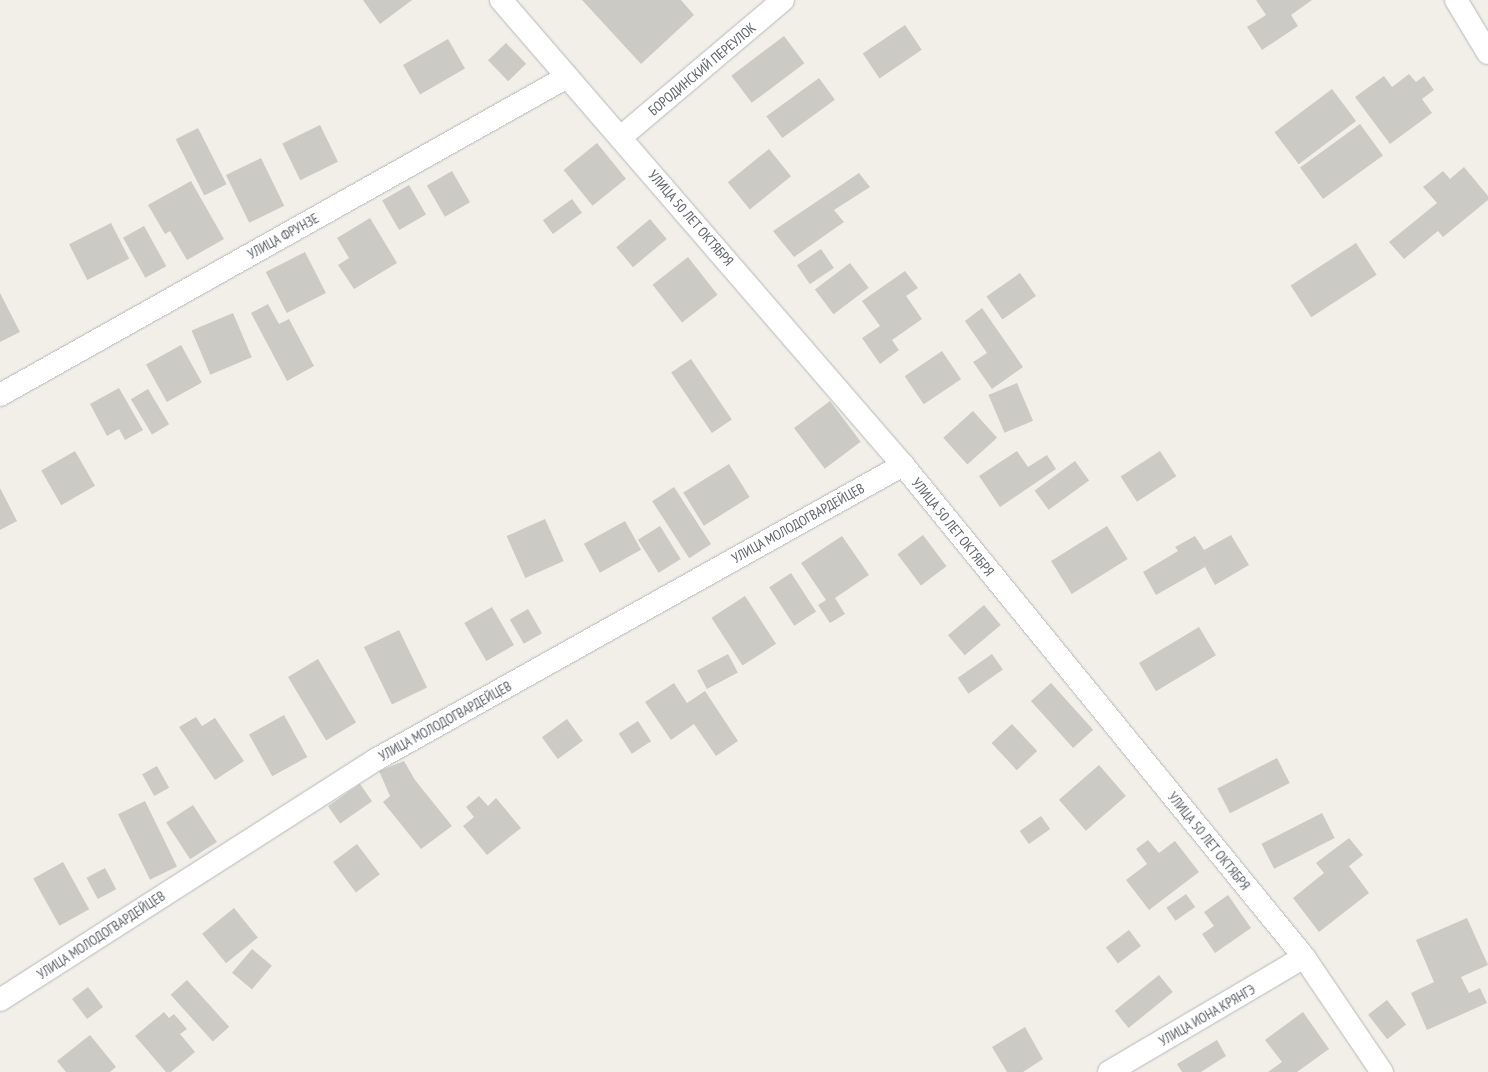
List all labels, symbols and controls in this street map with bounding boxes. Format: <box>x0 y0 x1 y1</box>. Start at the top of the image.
street label: БОРОДИНСКИЙ ПЕРЕУЛОК <box>645 19 759 119</box>
street label: УЛИЦА 50 ЛЕТ ОКТЯБРЯ <box>645 166 737 270</box>
street label: УЛИЦА ФРУНЗЕ <box>244 210 322 262</box>
street label: УЛИЦА 50 ЛЕТ ОКТЯБРЯ <box>908 474 998 580</box>
street label: УЛИЦА МОЛОДОГВАРДЕЙЦЕВ <box>729 479 867 567</box>
street label: УЛИЦА МОЛОДОГВАРДЕЙЦЕВ <box>376 677 514 765</box>
street label: УЛИЦА 50 ЛЕТ ОКТЯБРЯ <box>1164 788 1254 894</box>
street label: УЛИЦА МОЛОДОГВАРДЕЙЦЕВ <box>34 887 168 983</box>
street label: УЛИЦА ИОНА КРЯНГЭ <box>1156 980 1258 1050</box>

